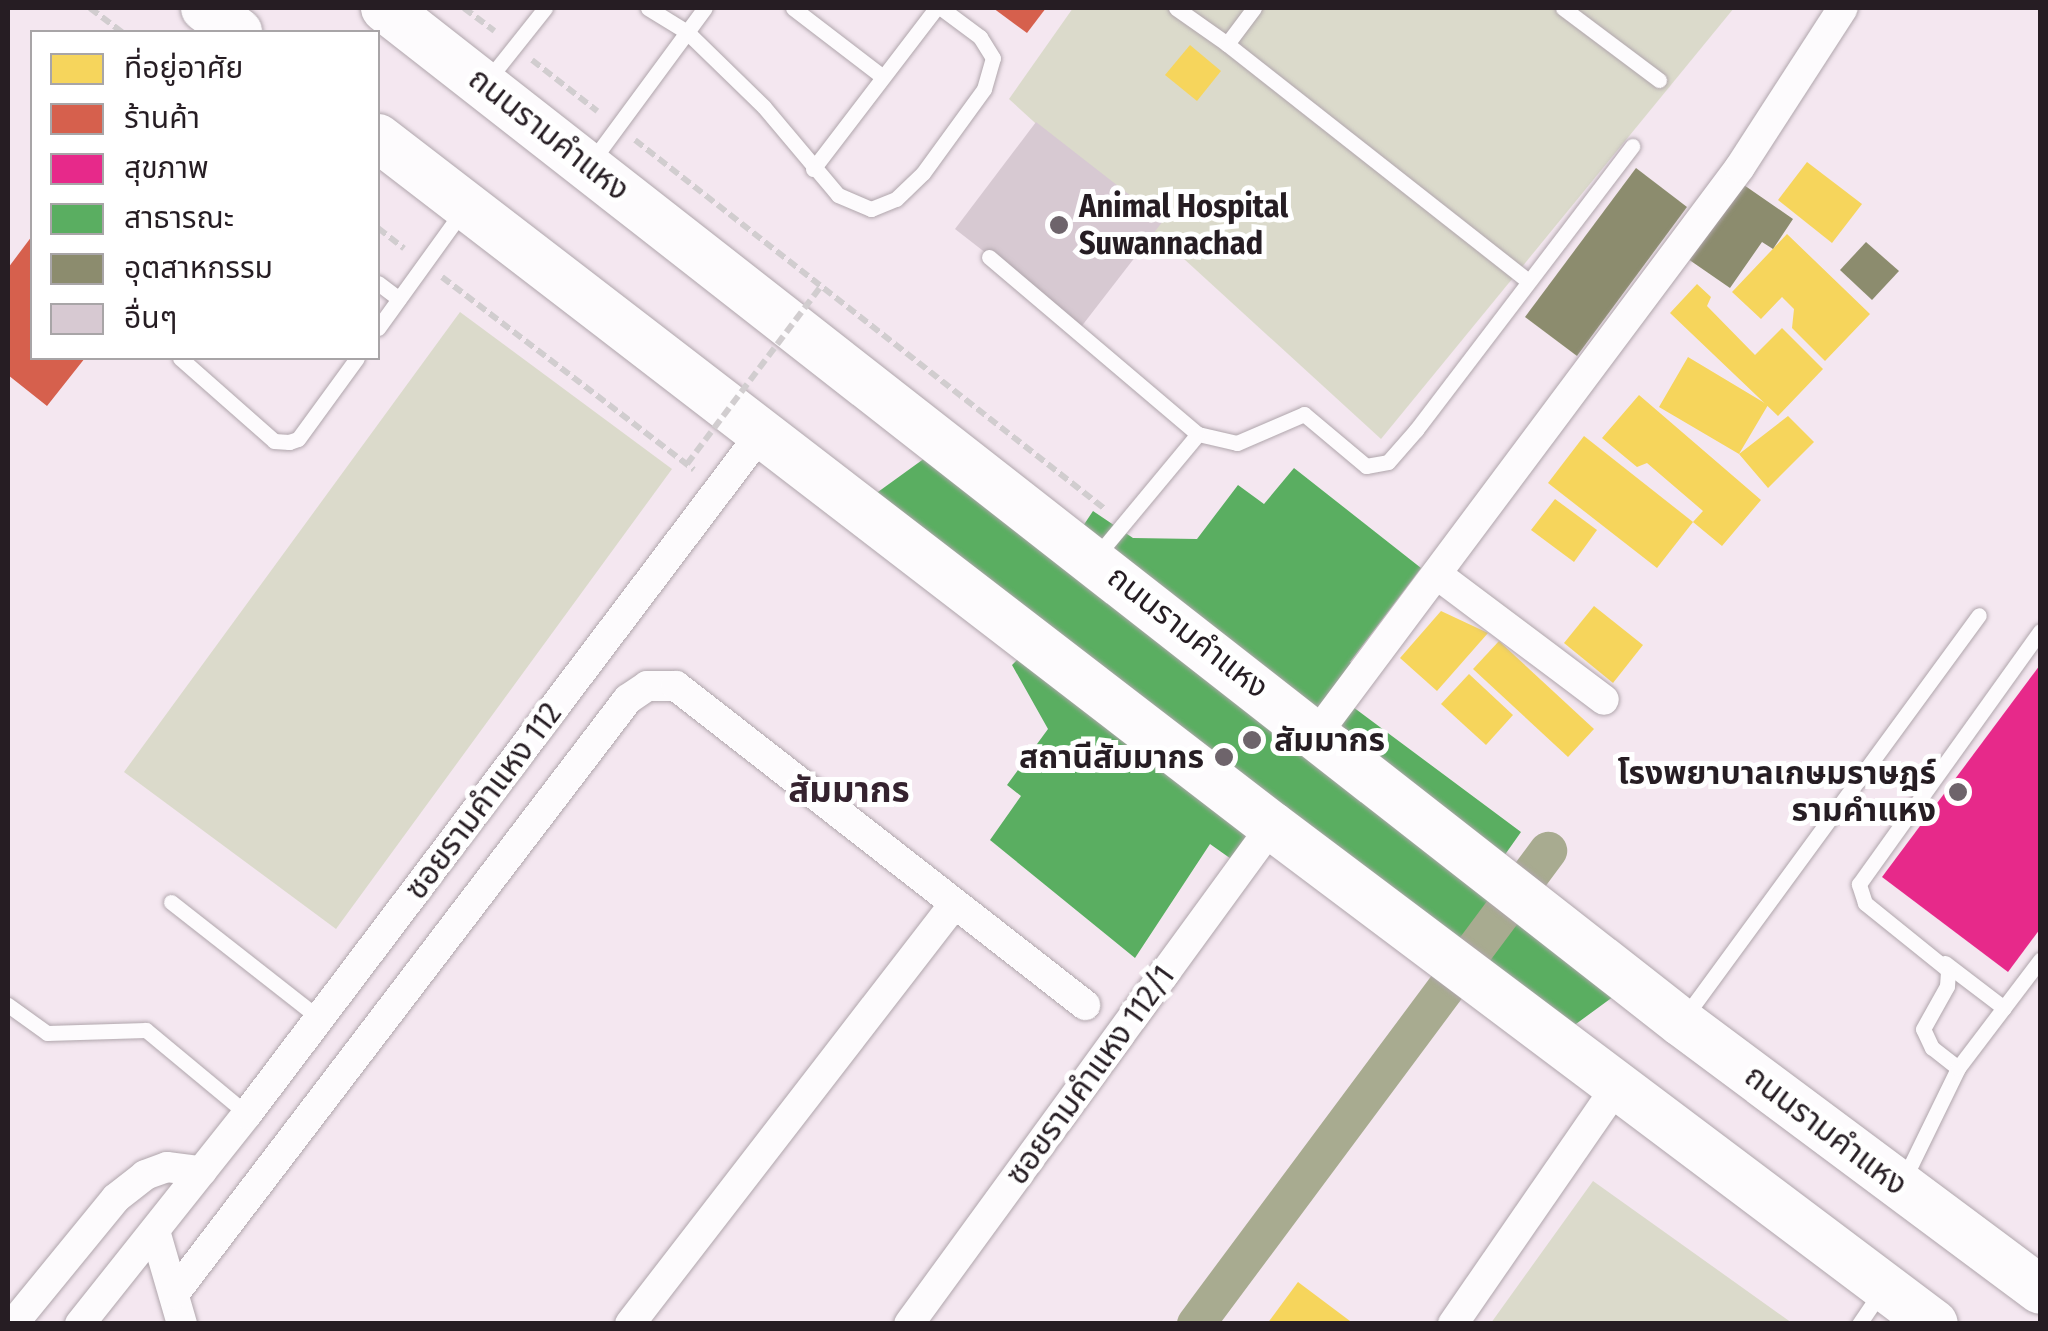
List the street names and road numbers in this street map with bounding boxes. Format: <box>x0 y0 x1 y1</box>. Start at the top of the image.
street label: ถนนรามคำแหง <box>461 59 637 209</box>
street label: ถนนรามคำแหง <box>1100 557 1276 707</box>
street label: ซอยรามคำแหง 112 <box>397 695 569 907</box>
street label: ซอยรามคำแหง 112/1 <box>997 958 1183 1192</box>
street label: ถนนรามคำแหง <box>1737 1056 1915 1204</box>

